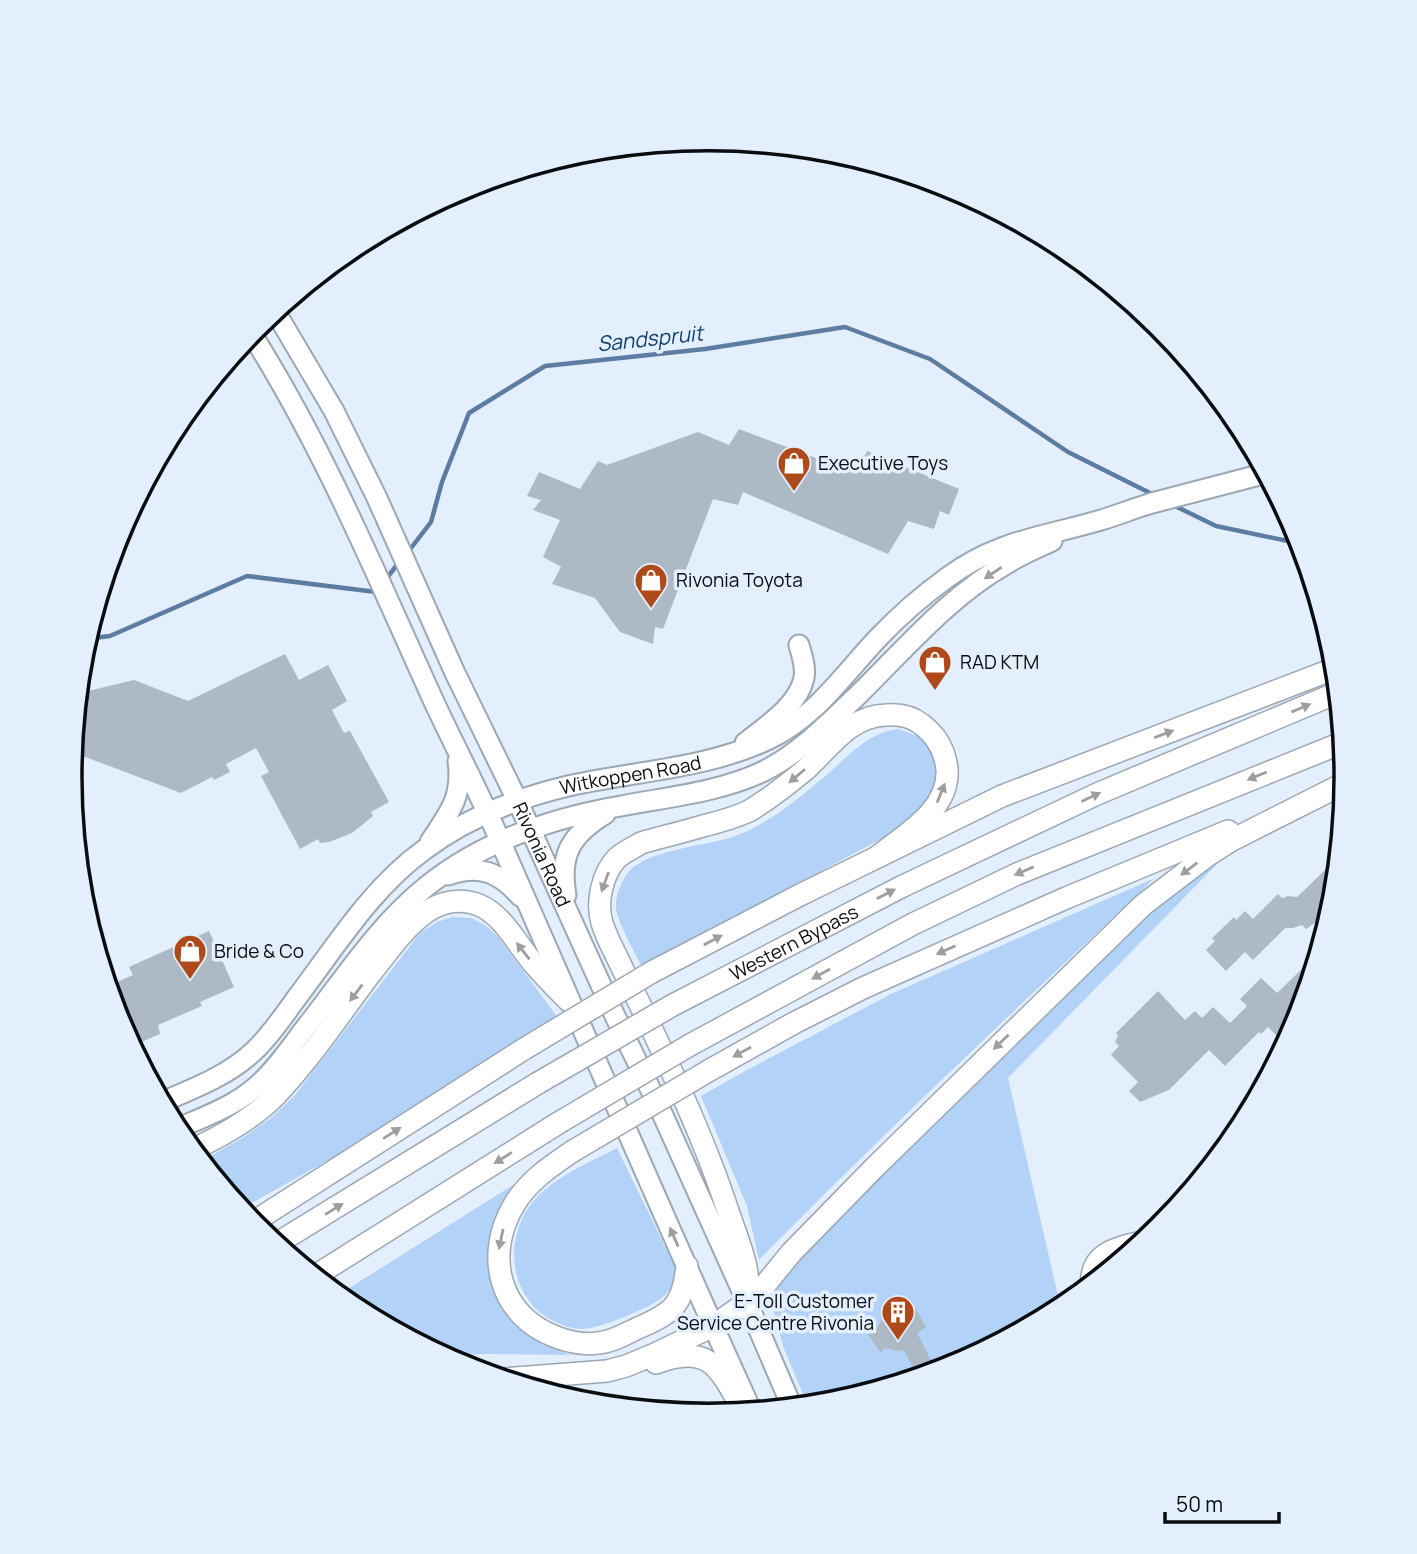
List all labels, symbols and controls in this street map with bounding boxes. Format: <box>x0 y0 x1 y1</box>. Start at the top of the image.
water label: Sandspruit <box>596 318 707 357</box>
shop icon: Executive Toys <box>775 444 813 493</box>
place label: Executive Toys <box>818 450 948 476</box>
shop icon: Rivonia Toyota <box>632 561 670 610</box>
one-way arrow <box>983 566 1003 579</box>
place label: Rivonia Toyota <box>676 567 803 593</box>
shop icon: RAD KTM <box>916 643 954 692</box>
place label: RAD KTM <box>960 649 1039 675</box>
one-way arrow <box>1291 702 1311 714</box>
one-way arrow <box>1154 728 1175 739</box>
street label: Witkoppen Road <box>557 749 704 801</box>
one-way arrow <box>788 769 806 784</box>
one-way arrow <box>1247 771 1268 782</box>
one-way arrow <box>936 782 947 803</box>
one-way arrow <box>1081 791 1102 802</box>
street label: Rivonia Road <box>507 798 577 911</box>
one-way arrow <box>1180 861 1198 875</box>
one-way arrow <box>1014 865 1034 877</box>
one-way arrow <box>599 872 610 893</box>
one-way arrow <box>876 889 896 900</box>
street label: Western Bypass <box>725 898 863 987</box>
shop icon: Bride & Co <box>171 932 209 981</box>
one-way arrow <box>703 935 723 946</box>
place label: Bride & Co <box>214 938 304 964</box>
one-way arrow <box>516 942 531 960</box>
one-way arrow <box>935 945 956 956</box>
one-way arrow <box>811 968 831 980</box>
one-way arrow <box>348 984 363 1002</box>
one-way arrow <box>993 1034 1010 1050</box>
one-way arrow <box>733 1046 752 1058</box>
one-way arrow <box>383 1127 402 1140</box>
one-way arrow <box>493 1152 512 1165</box>
one-way arrow <box>325 1202 344 1215</box>
one-way arrow <box>668 1227 680 1247</box>
one-way arrow <box>495 1228 506 1250</box>
place label: E-Toll Customer Service Centre Rivonia <box>677 1288 874 1336</box>
building icon: E-Toll Customer Service Centre Rivonia <box>879 1293 917 1342</box>
scale bar <box>1165 1480 1279 1524</box>
text: 50 m <box>1176 1490 1223 1518</box>

